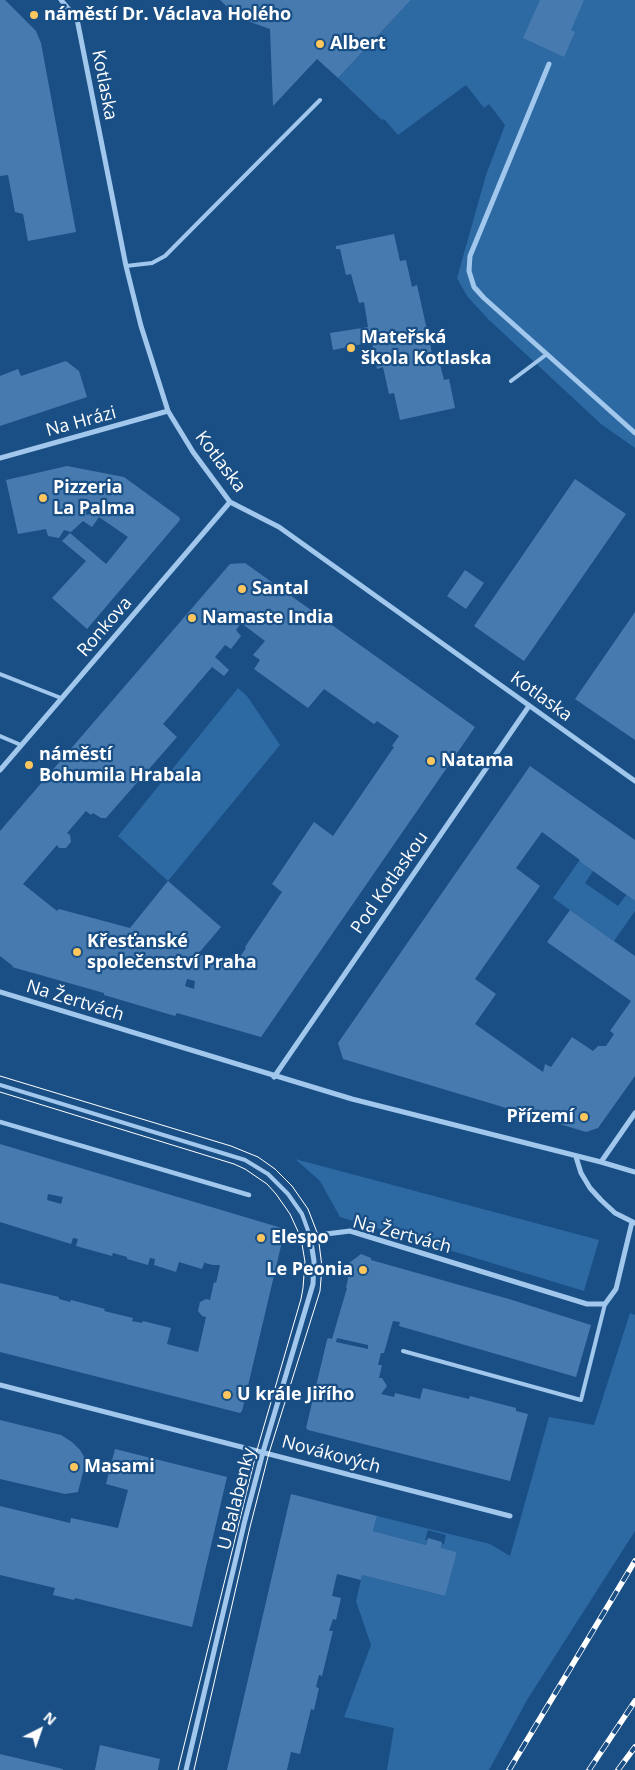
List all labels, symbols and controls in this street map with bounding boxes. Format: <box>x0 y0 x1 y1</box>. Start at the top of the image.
place label: náměstí Dr. Václava Holého <box>44 4 291 26</box>
marker: náměstí Dr. Václava Holého <box>28 9 40 21</box>
place label: Albert <box>330 33 386 55</box>
marker: Albert <box>314 38 326 50</box>
street label: Kotlaska <box>87 48 121 122</box>
place label: Mateřská škola Kotlaska <box>361 327 492 369</box>
marker: Mateřská škola Kotlaska <box>345 342 357 354</box>
street label: Na Hrázi <box>44 402 118 442</box>
street label: Kotlaska <box>190 427 250 497</box>
place label: Pizzeria La Palma <box>53 477 135 520</box>
marker: Pizzeria La Palma <box>37 492 49 504</box>
place label: Santal <box>252 578 309 600</box>
marker: Santal <box>236 583 248 595</box>
street label: Ronkova <box>73 593 137 661</box>
place label: Namaste India <box>202 607 334 629</box>
marker: Namaste India <box>186 612 198 624</box>
street label: Kotlaska <box>506 667 576 727</box>
place label: náměstí Bohumila Hrabala <box>39 744 202 786</box>
place label: Natama <box>441 750 514 772</box>
marker: Natama <box>425 755 437 767</box>
marker: náměstí Bohumila Hrabala <box>23 759 35 771</box>
street label: Pod Kotlaskou <box>347 828 433 938</box>
place label: Křesťanské společenství Praha <box>87 931 257 974</box>
marker: Křesťanské společenství Praha <box>71 946 83 958</box>
street label: Na Žertvách <box>24 976 126 1026</box>
place label: Přízemí <box>506 1106 574 1128</box>
marker: Přízemí <box>578 1111 590 1123</box>
street label: Na Žertvách <box>350 1211 454 1259</box>
place label: Elespo <box>271 1227 329 1249</box>
marker: Elespo <box>255 1232 267 1244</box>
place label: Le Peonia <box>266 1259 353 1281</box>
marker: Le Peonia <box>357 1264 369 1276</box>
place label: U krále Jiřího <box>237 1384 354 1406</box>
marker: U krále Jiřího <box>221 1389 233 1401</box>
street label: Novákových <box>279 1431 383 1479</box>
street label: U Balabenky <box>214 1446 260 1552</box>
place label: Masami <box>84 1456 155 1478</box>
marker: Masami <box>68 1461 80 1473</box>
north arrow <box>15 1705 65 1755</box>
text: N <box>40 1707 61 1729</box>

